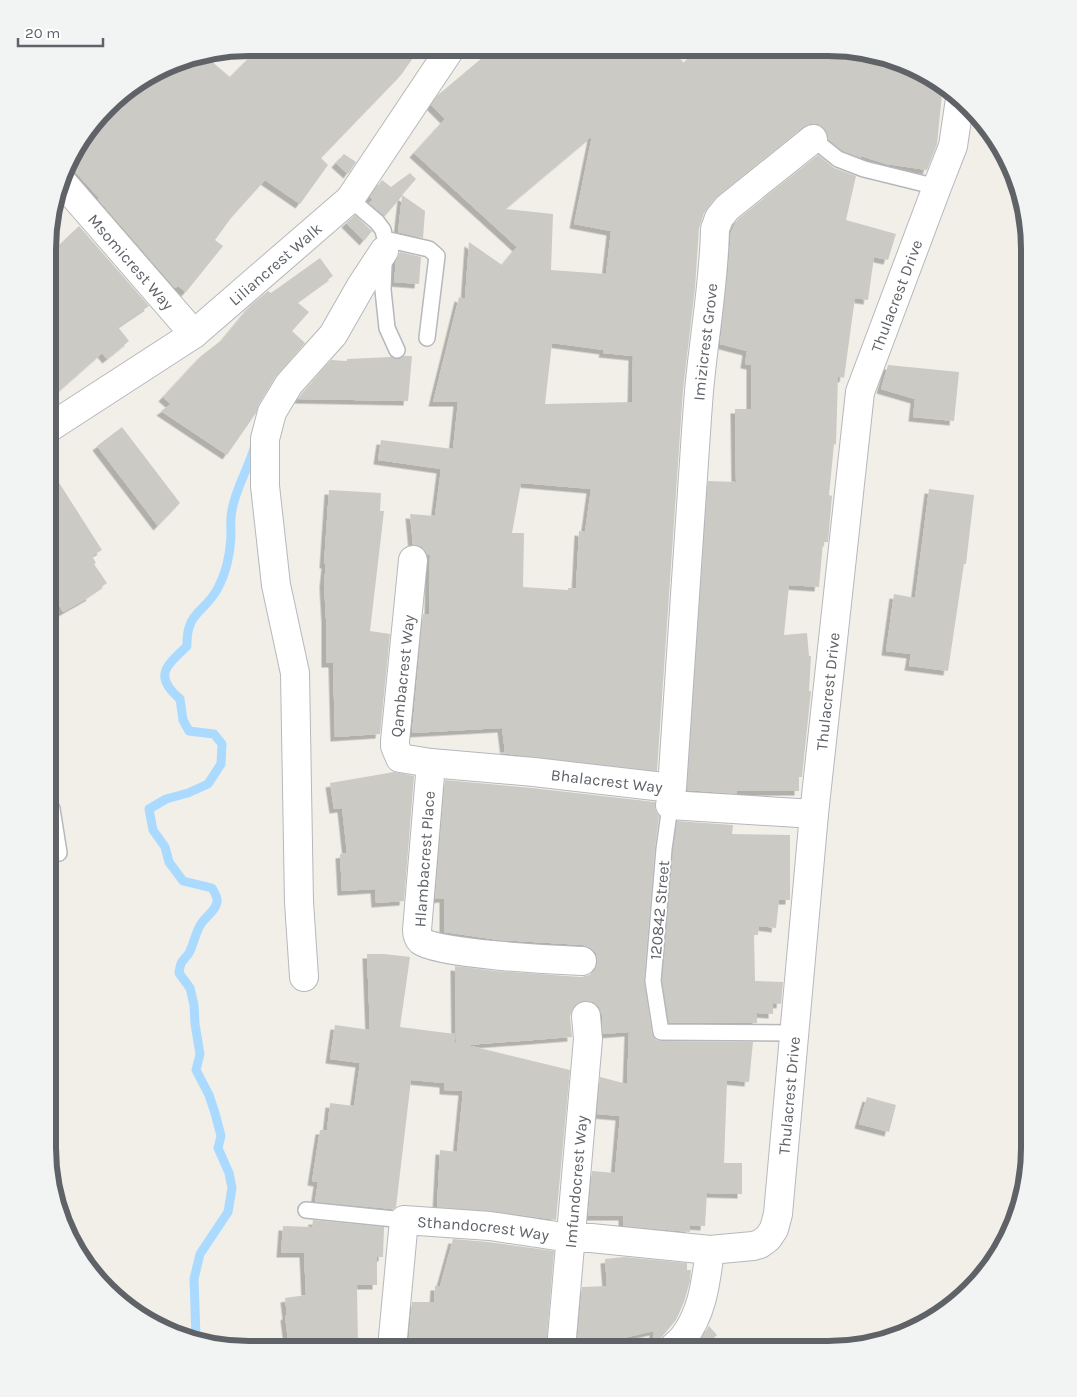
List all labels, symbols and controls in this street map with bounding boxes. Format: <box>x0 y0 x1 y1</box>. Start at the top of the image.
scale bar <box>18 15 102 47</box>
text: 20 m <box>25 24 60 42</box>
street label: Msomicrest Way <box>84 210 178 314</box>
street label: Liliancrest Walk <box>225 219 326 310</box>
street label: Thulacrest Drive <box>867 237 926 355</box>
street label: Imizicrest Grove <box>689 282 721 401</box>
street label: Qambacrest Way <box>387 613 418 738</box>
street label: Thulacrest Drive <box>812 631 844 751</box>
street label: Bhalacrest Way <box>550 765 664 797</box>
street label: Hlambacrest Place <box>410 790 439 928</box>
street label: 120842 Street <box>646 859 673 961</box>
street label: Thulacrest Drive <box>774 1036 804 1156</box>
street label: Imfundocrest Way <box>561 1114 591 1249</box>
street label: Sthandocrest Way <box>416 1212 551 1245</box>

